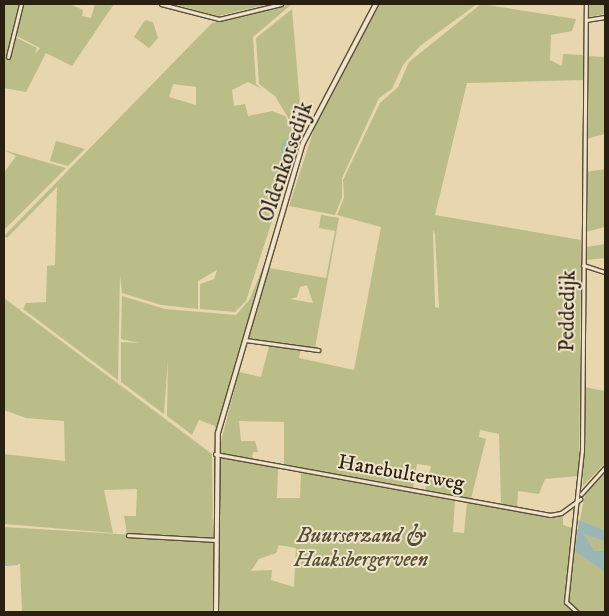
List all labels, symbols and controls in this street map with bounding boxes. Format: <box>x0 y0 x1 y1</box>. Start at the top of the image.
street label: Oldenkotsedijk <box>254 99 318 225</box>
street label: Peddedijk <box>555 270 581 352</box>
street label: Hanebulterweg <box>336 449 466 497</box>
park label: Buurserzand & Haaksbergerveen <box>294 523 428 573</box>

